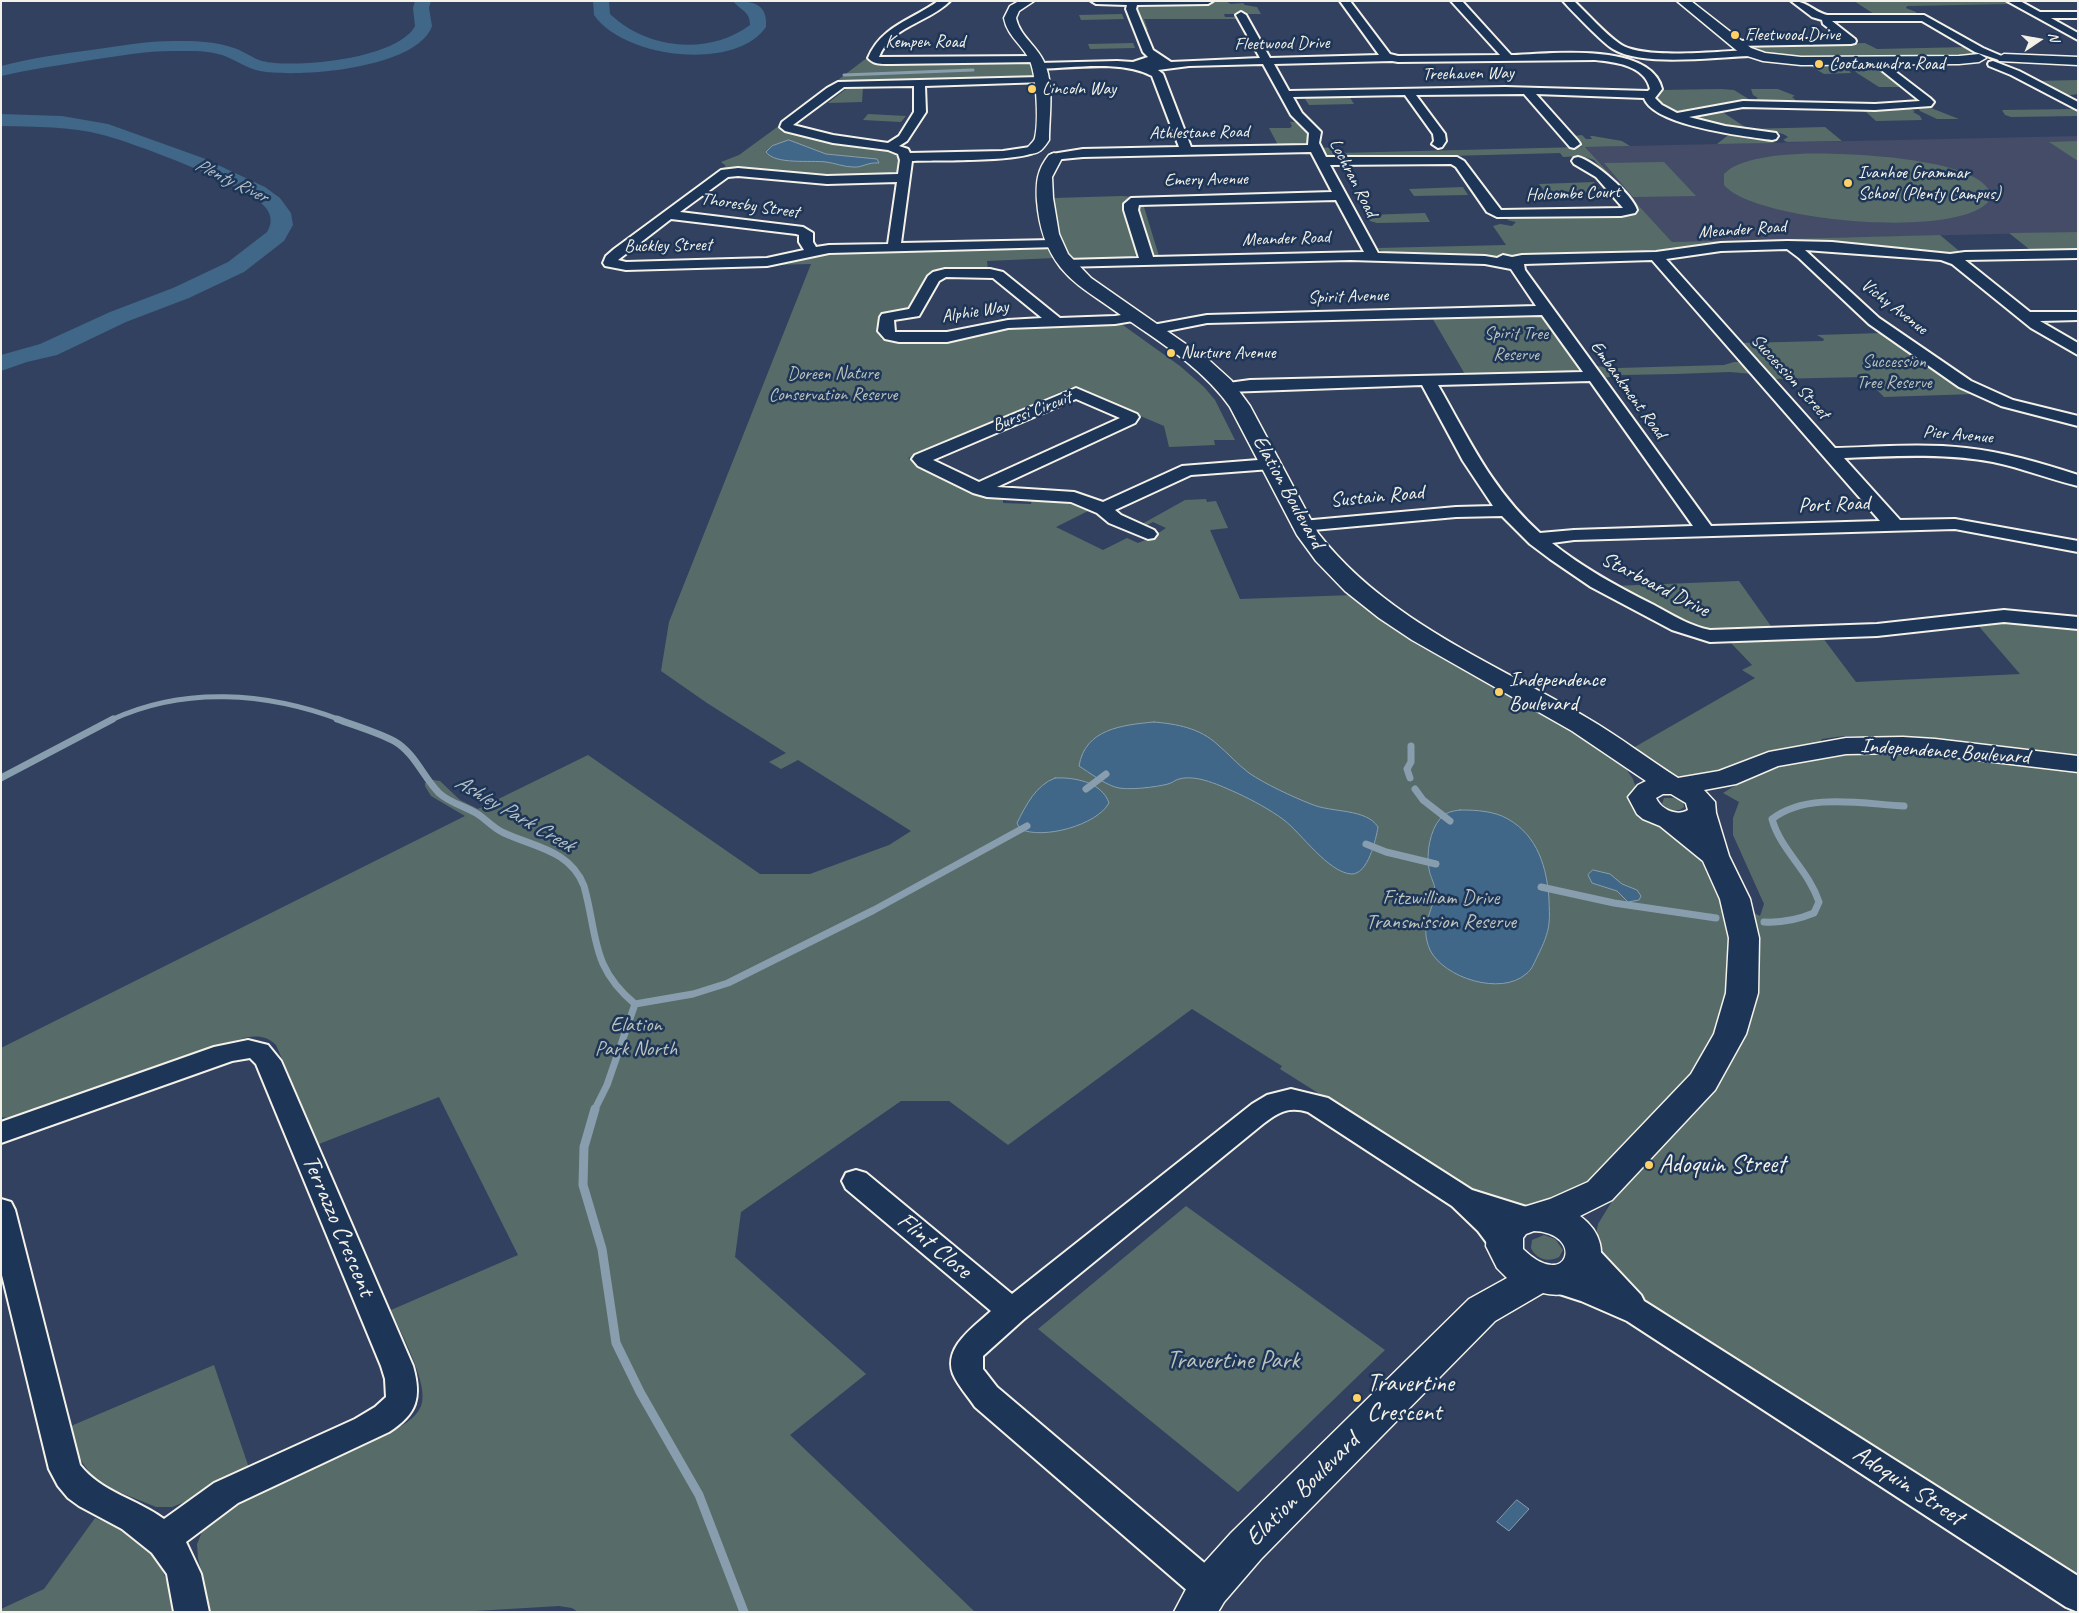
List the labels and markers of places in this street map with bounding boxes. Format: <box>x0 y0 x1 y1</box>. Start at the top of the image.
place label: Fleetwood Drive <box>1745 24 1840 46</box>
marker: Fleetwood Drive <box>1729 29 1741 41</box>
place label: Cootamundra Road <box>1829 53 1945 75</box>
marker: Cootamundra Road <box>1813 58 1825 70</box>
place label: Lincoln Way <box>1042 78 1116 100</box>
marker: Lincoln Way <box>1026 83 1038 95</box>
place label: Ivanhoe Grammar School (Plenty Campus) <box>1858 162 2001 204</box>
marker: Ivanhoe Grammar School (Plenty Campus) <box>1842 177 1854 189</box>
place label: Nurture Avenue <box>1181 342 1276 364</box>
marker: Nurture Avenue <box>1165 347 1177 359</box>
place label: Independence Boulevard <box>1509 667 1605 717</box>
marker: Independence Boulevard <box>1493 686 1505 698</box>
place label: Adoquin Street <box>1659 1150 1785 1180</box>
marker: Adoquin Street <box>1643 1159 1655 1171</box>
place label: Travertine Crescent <box>1367 1369 1454 1428</box>
marker: Travertine Crescent <box>1351 1392 1363 1404</box>

